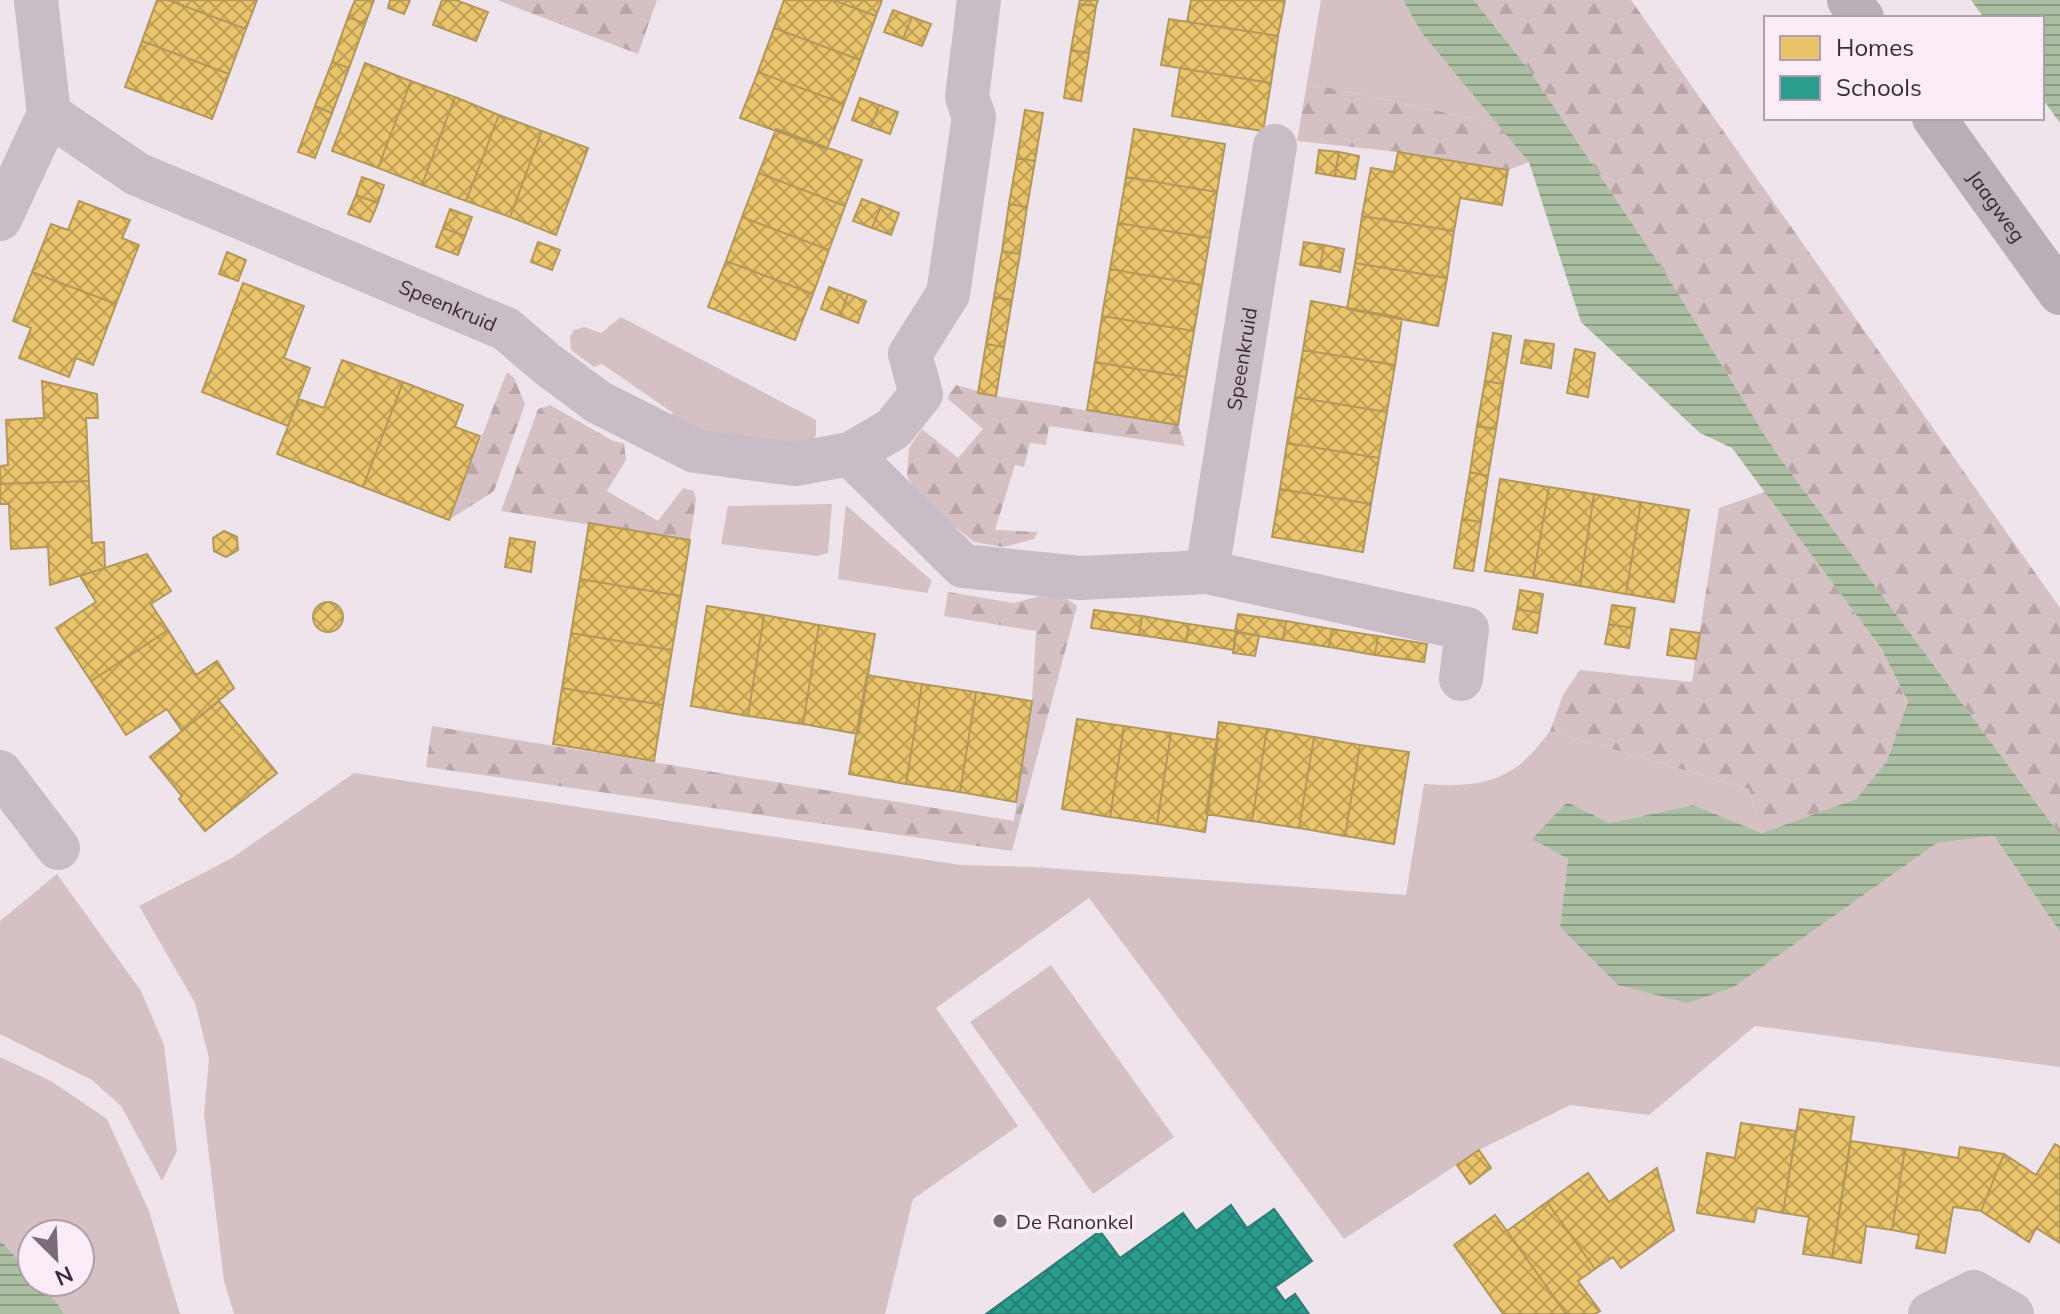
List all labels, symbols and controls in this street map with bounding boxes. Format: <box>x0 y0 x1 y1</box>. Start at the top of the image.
legend <box>1764 16 2044 120</box>
text: Homes <box>1836 32 1914 62</box>
text: Schools <box>1836 72 1922 102</box>
street label: Jaagweg <box>1963 165 2031 247</box>
street label: Speenkruid <box>395 273 501 336</box>
street label: Speenkruid <box>1221 305 1262 412</box>
place label: De Ranonkel <box>1016 1209 1133 1234</box>
marker: De Ranonkel <box>991 1212 1009 1230</box>
north arrow <box>16 1218 96 1298</box>
text: N <box>51 1260 77 1292</box>

